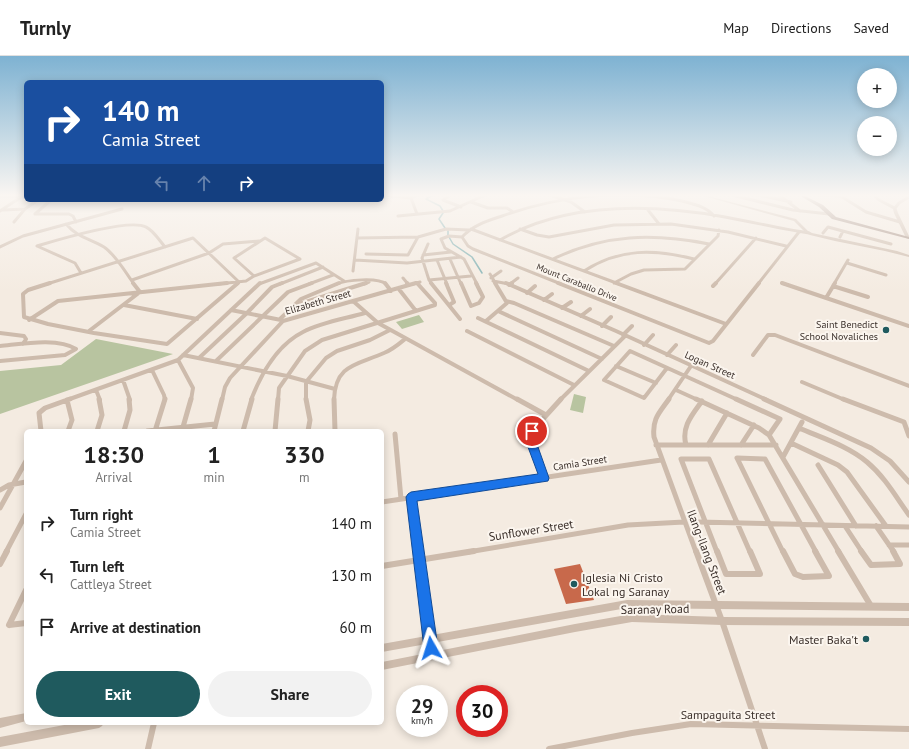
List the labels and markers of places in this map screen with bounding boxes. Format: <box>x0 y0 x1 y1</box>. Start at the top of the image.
place label: Saint Benedict School Novaliches <box>800 318 879 343</box>
marker: Saint Benedict School Novaliches <box>881 325 891 335</box>
pin <box>515 414 549 448</box>
place label: Iglesia Ni Cristo Lokal ng Saranay <box>582 570 669 599</box>
marker: Iglesia Ni Cristo Lokal ng Saranay <box>569 579 579 589</box>
place label: Master Baka't <box>789 632 858 647</box>
marker: Master Baka't <box>861 634 871 644</box>

